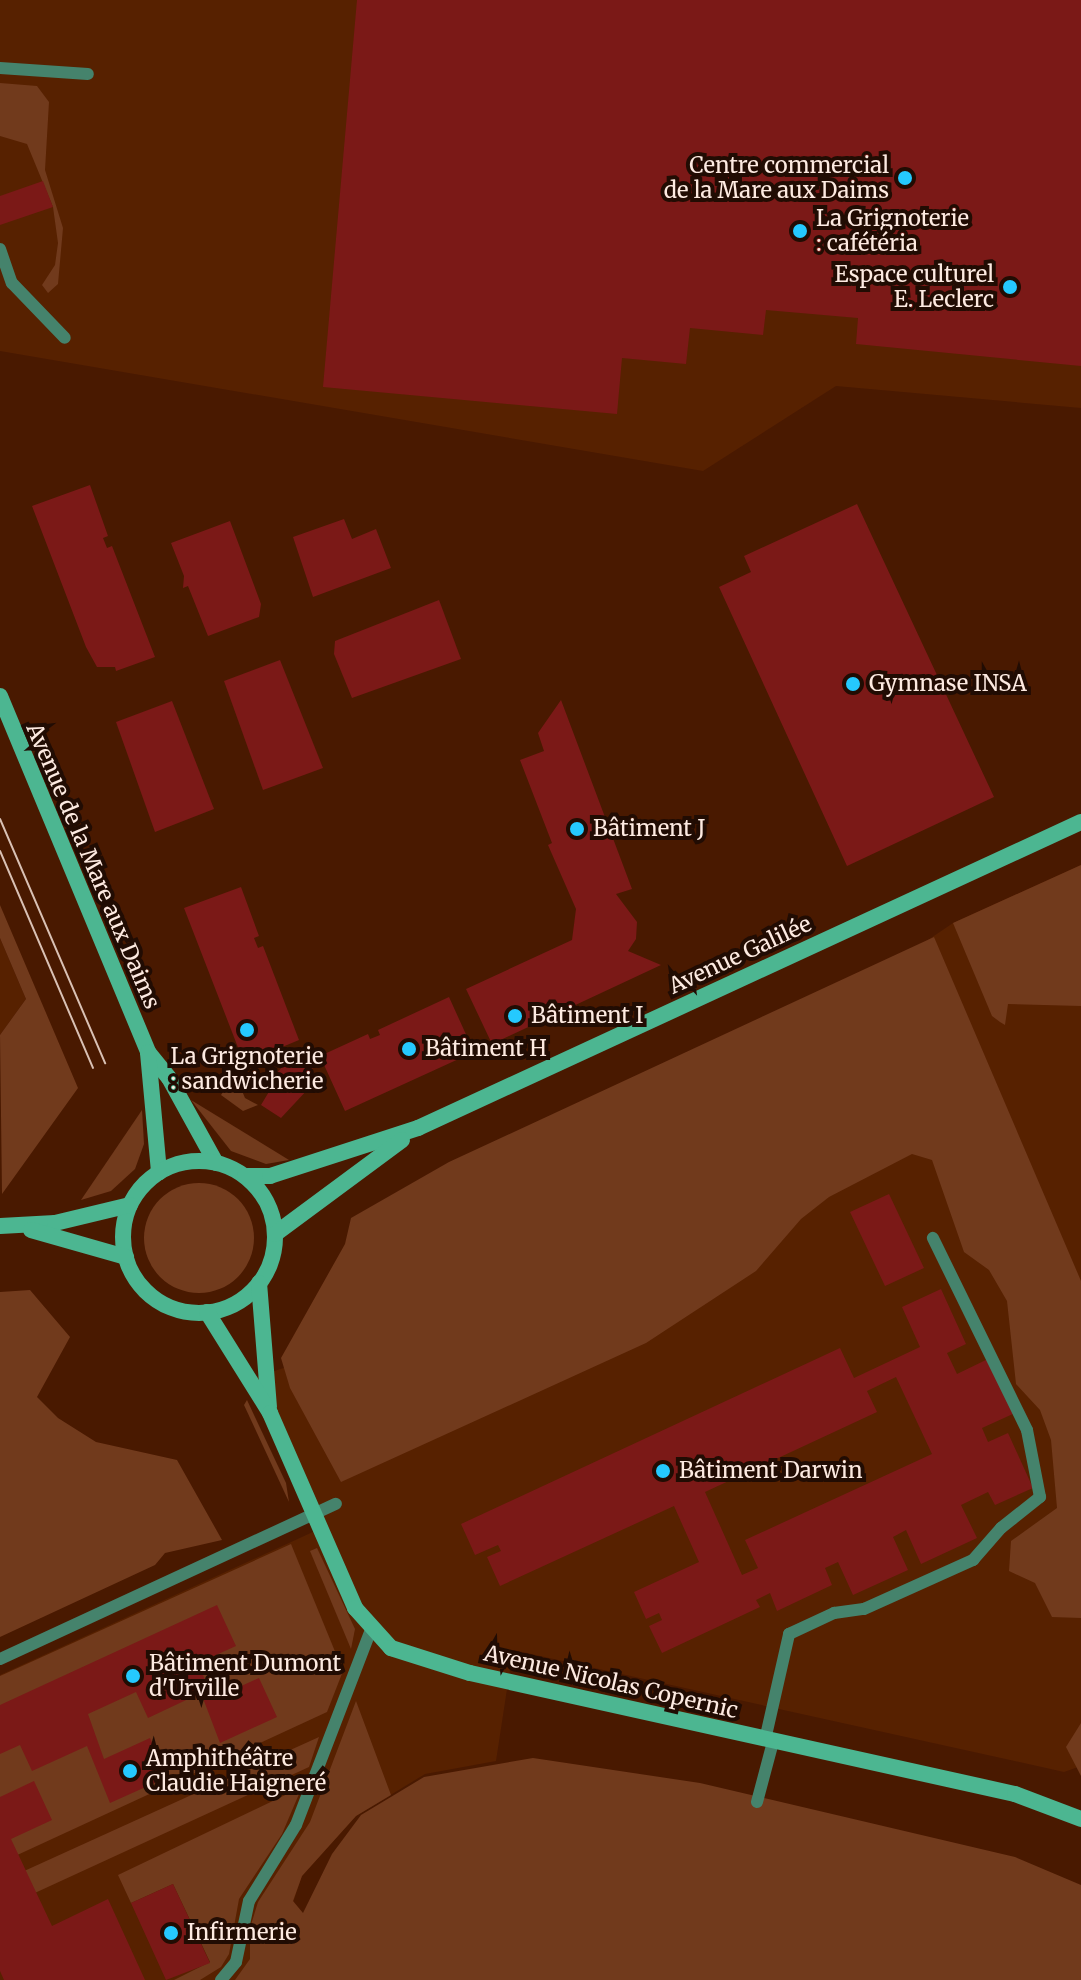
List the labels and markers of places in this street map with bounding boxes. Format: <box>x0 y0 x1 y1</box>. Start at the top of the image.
place label: Centre commercial de la Mare aux Daims <box>664 152 889 204</box>
marker: Centre commercial de la Mare aux Daims <box>896 169 914 187</box>
place label: La Grignoterie : cafétéria <box>816 205 969 256</box>
marker: La Grignoterie : cafétéria <box>791 222 809 240</box>
place label: Espace culturel E. Leclerc <box>835 261 994 312</box>
marker: Espace culturel E. Leclerc <box>1001 278 1019 296</box>
place label: Gymnase INSA <box>869 671 1027 697</box>
marker: Gymnase INSA <box>844 675 862 693</box>
place label: Bâtiment J <box>593 816 705 842</box>
marker: Bâtiment J <box>568 820 586 838</box>
place label: Bâtiment I <box>531 1003 643 1029</box>
marker: Bâtiment I <box>506 1007 524 1025</box>
marker: La Grignoterie : sandwicherie <box>238 1021 256 1039</box>
place label: Bâtiment H <box>425 1036 547 1062</box>
marker: Bâtiment H <box>400 1040 418 1058</box>
place label: La Grignoterie : sandwicherie <box>171 1043 323 1094</box>
place label: Bâtiment Darwin <box>679 1458 862 1484</box>
marker: Bâtiment Darwin <box>654 1462 672 1480</box>
place label: Bâtiment Dumont d'Urville <box>149 1650 341 1702</box>
marker: Bâtiment Dumont d'Urville <box>124 1667 142 1685</box>
place label: Amphithéâtre Claudie Haigneré <box>146 1745 326 1796</box>
marker: Amphithéâtre Claudie Haigneré <box>121 1762 139 1780</box>
place label: Infirmerie <box>187 1920 297 1946</box>
marker: Infirmerie <box>162 1924 180 1942</box>

